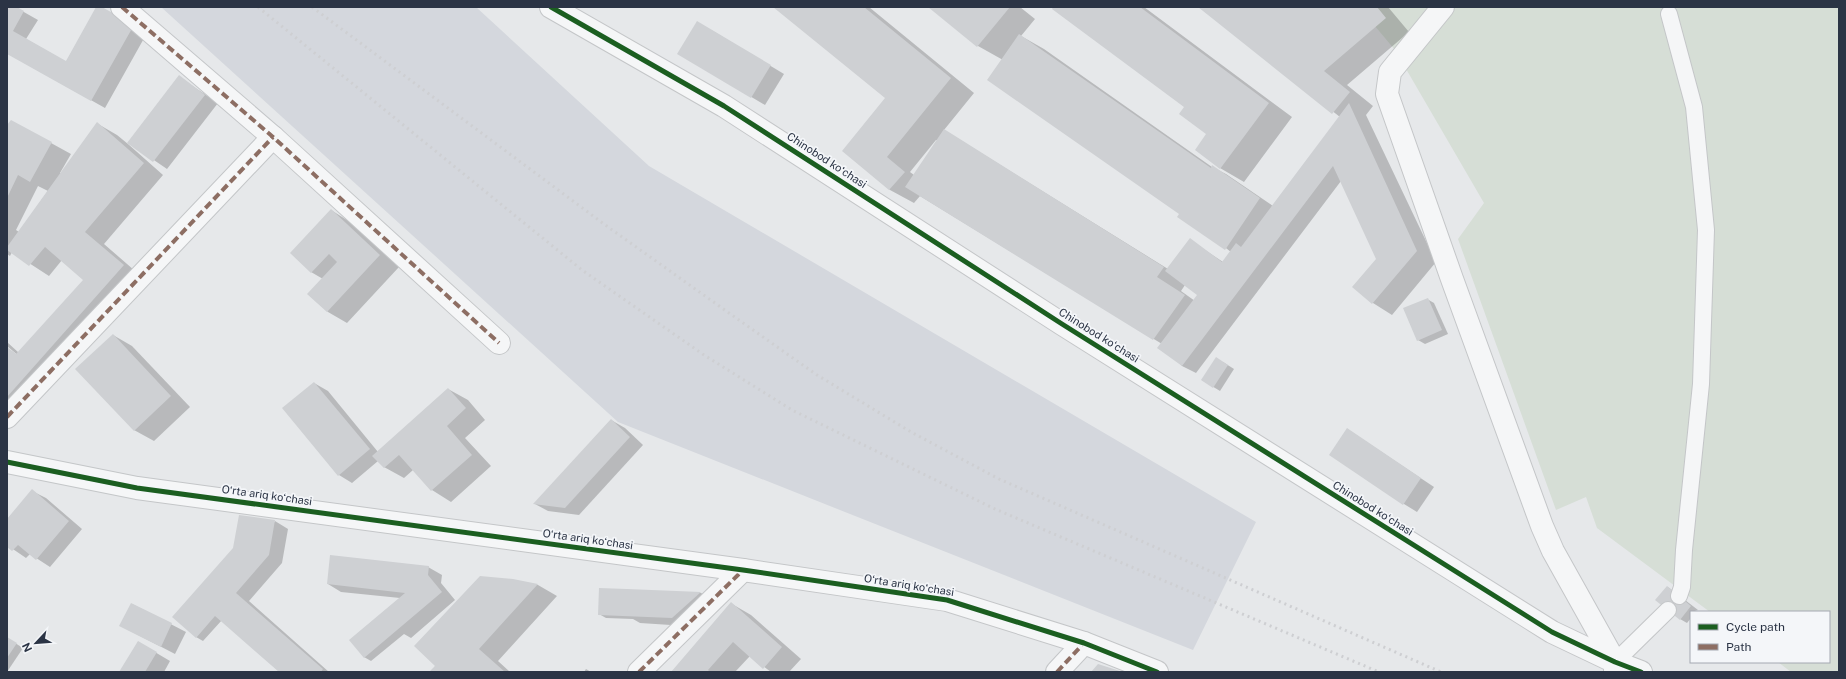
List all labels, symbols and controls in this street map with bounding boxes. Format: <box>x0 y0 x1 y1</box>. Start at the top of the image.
street label: Chinobod koʻchasi <box>785 130 869 190</box>
street label: Chinobod koʻchasi <box>1057 305 1141 365</box>
street label: Chinobod koʻchasi <box>1331 478 1415 538</box>
street label: Oʻrta ariq koʻchasi <box>221 483 313 507</box>
street label: Oʻrta ariq koʻchasi <box>542 527 634 551</box>
street label: Oʻrta ariq koʻchasi <box>863 572 955 598</box>
legend <box>1690 611 1830 663</box>
text: Cycle path <box>1726 620 1785 634</box>
north arrow <box>16 623 56 663</box>
text: Path <box>1726 640 1752 654</box>
text: N <box>20 641 34 654</box>

